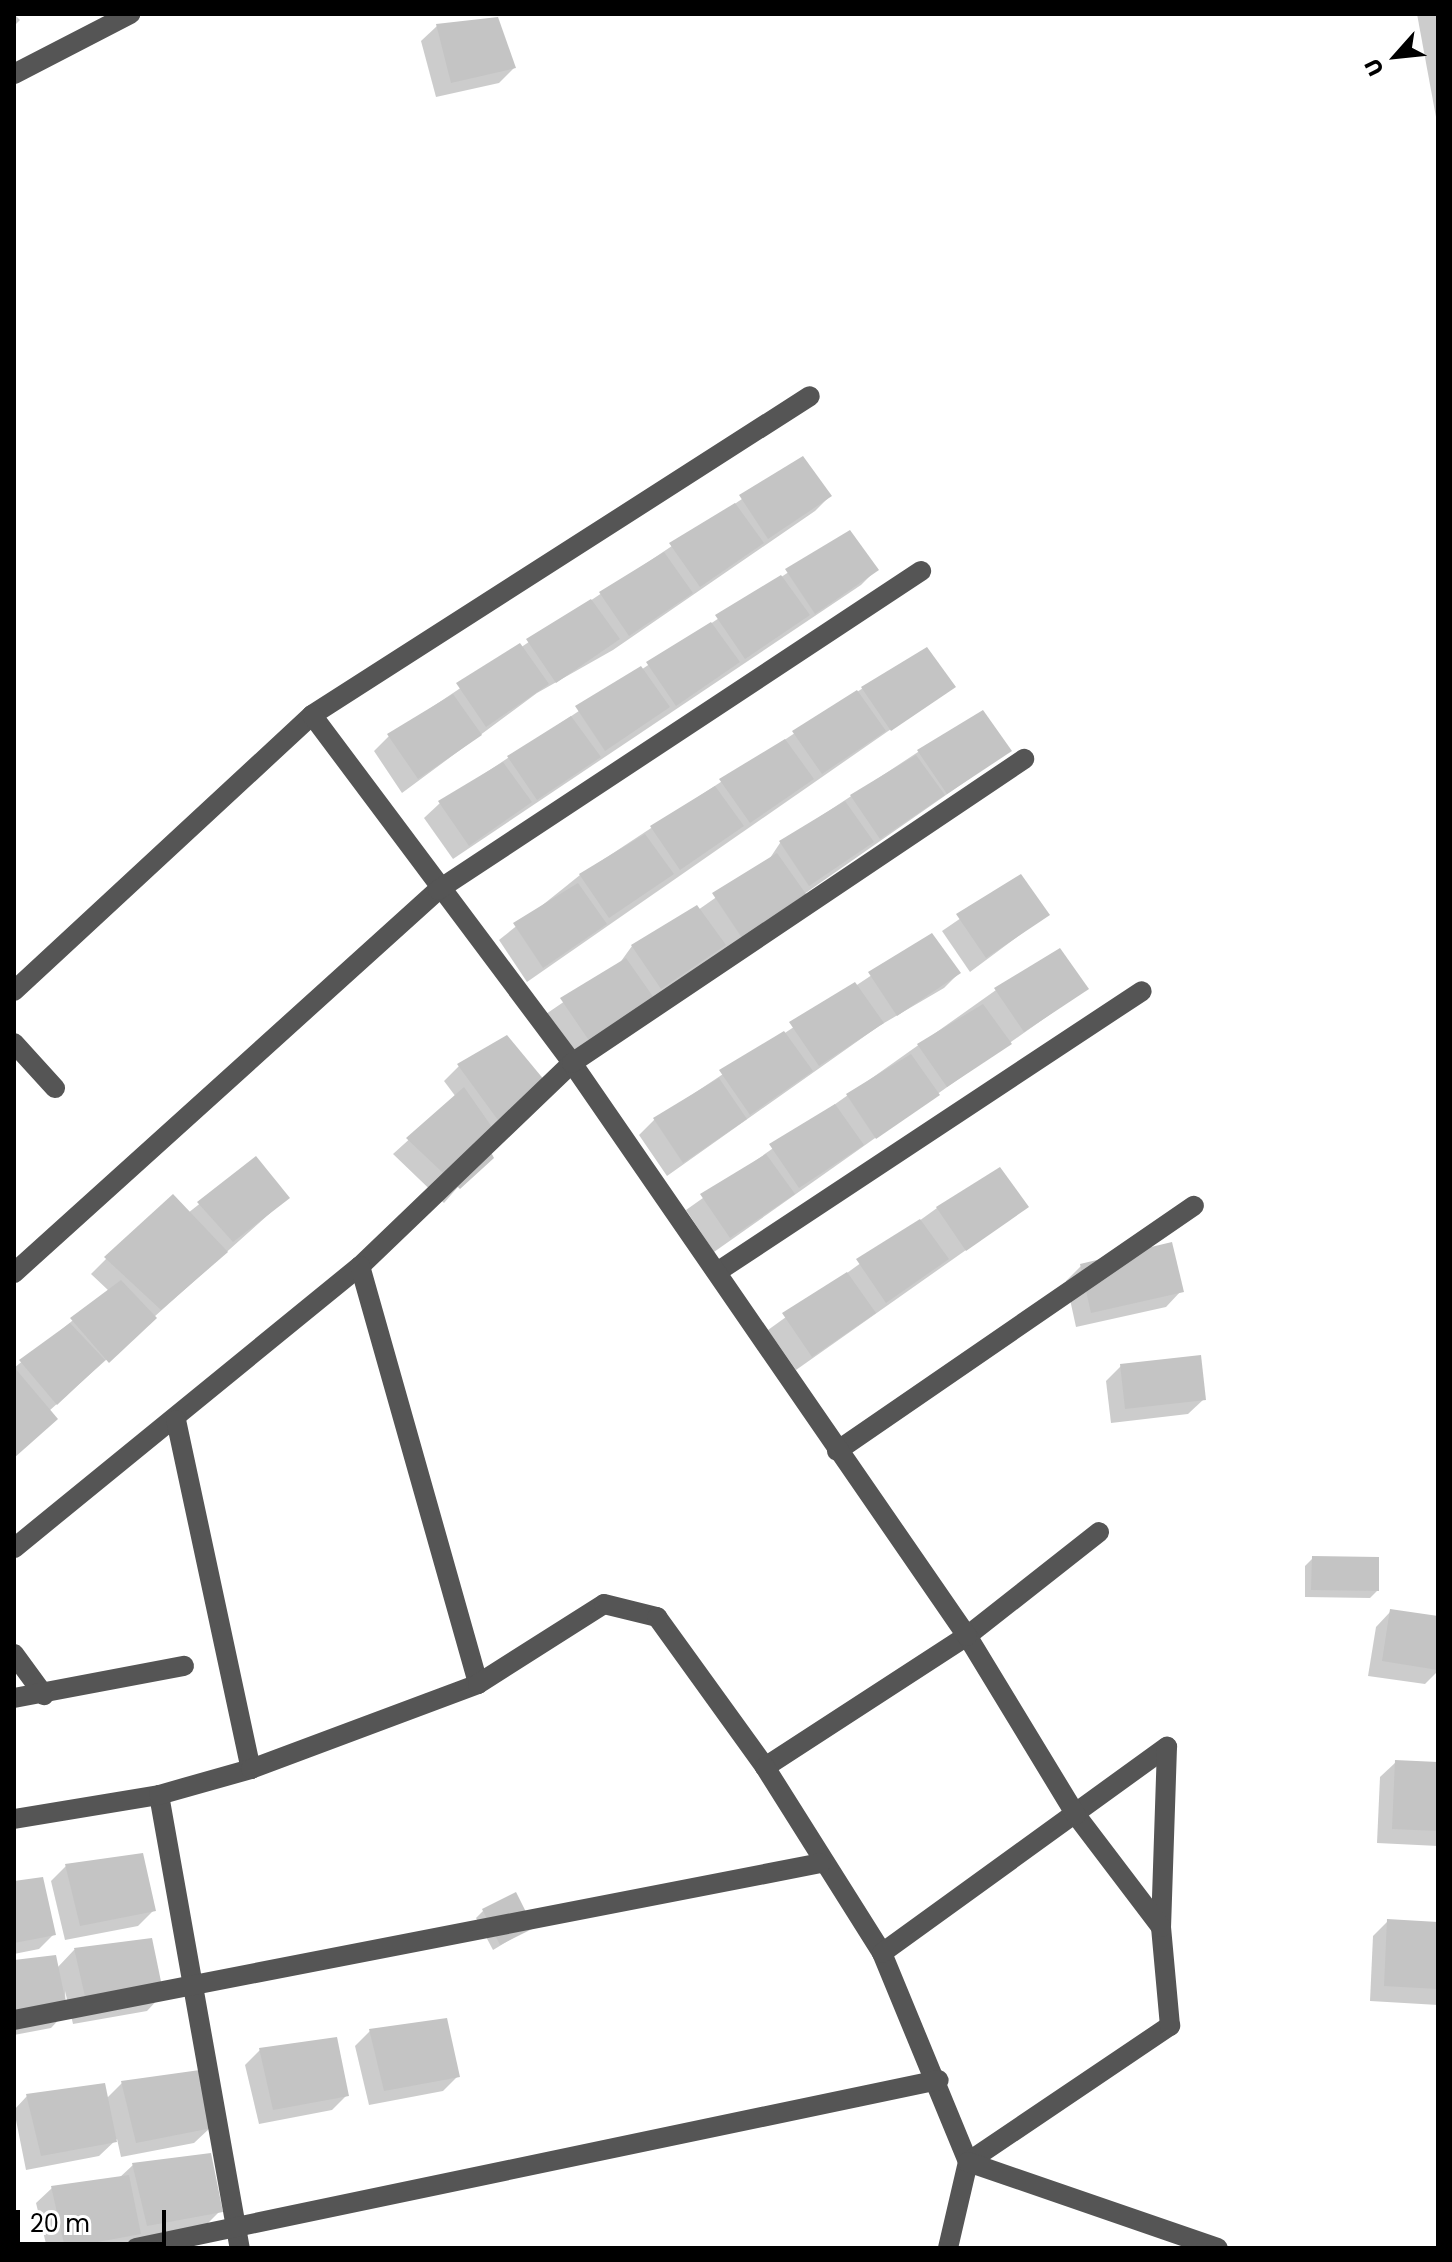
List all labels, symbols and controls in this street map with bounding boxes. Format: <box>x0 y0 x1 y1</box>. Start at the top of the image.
north arrow <box>1356 16 1436 96</box>
text: U <box>1357 53 1392 81</box>
scale bar <box>20 2194 170 2244</box>
text: 20 m <box>30 2207 90 2240</box>

